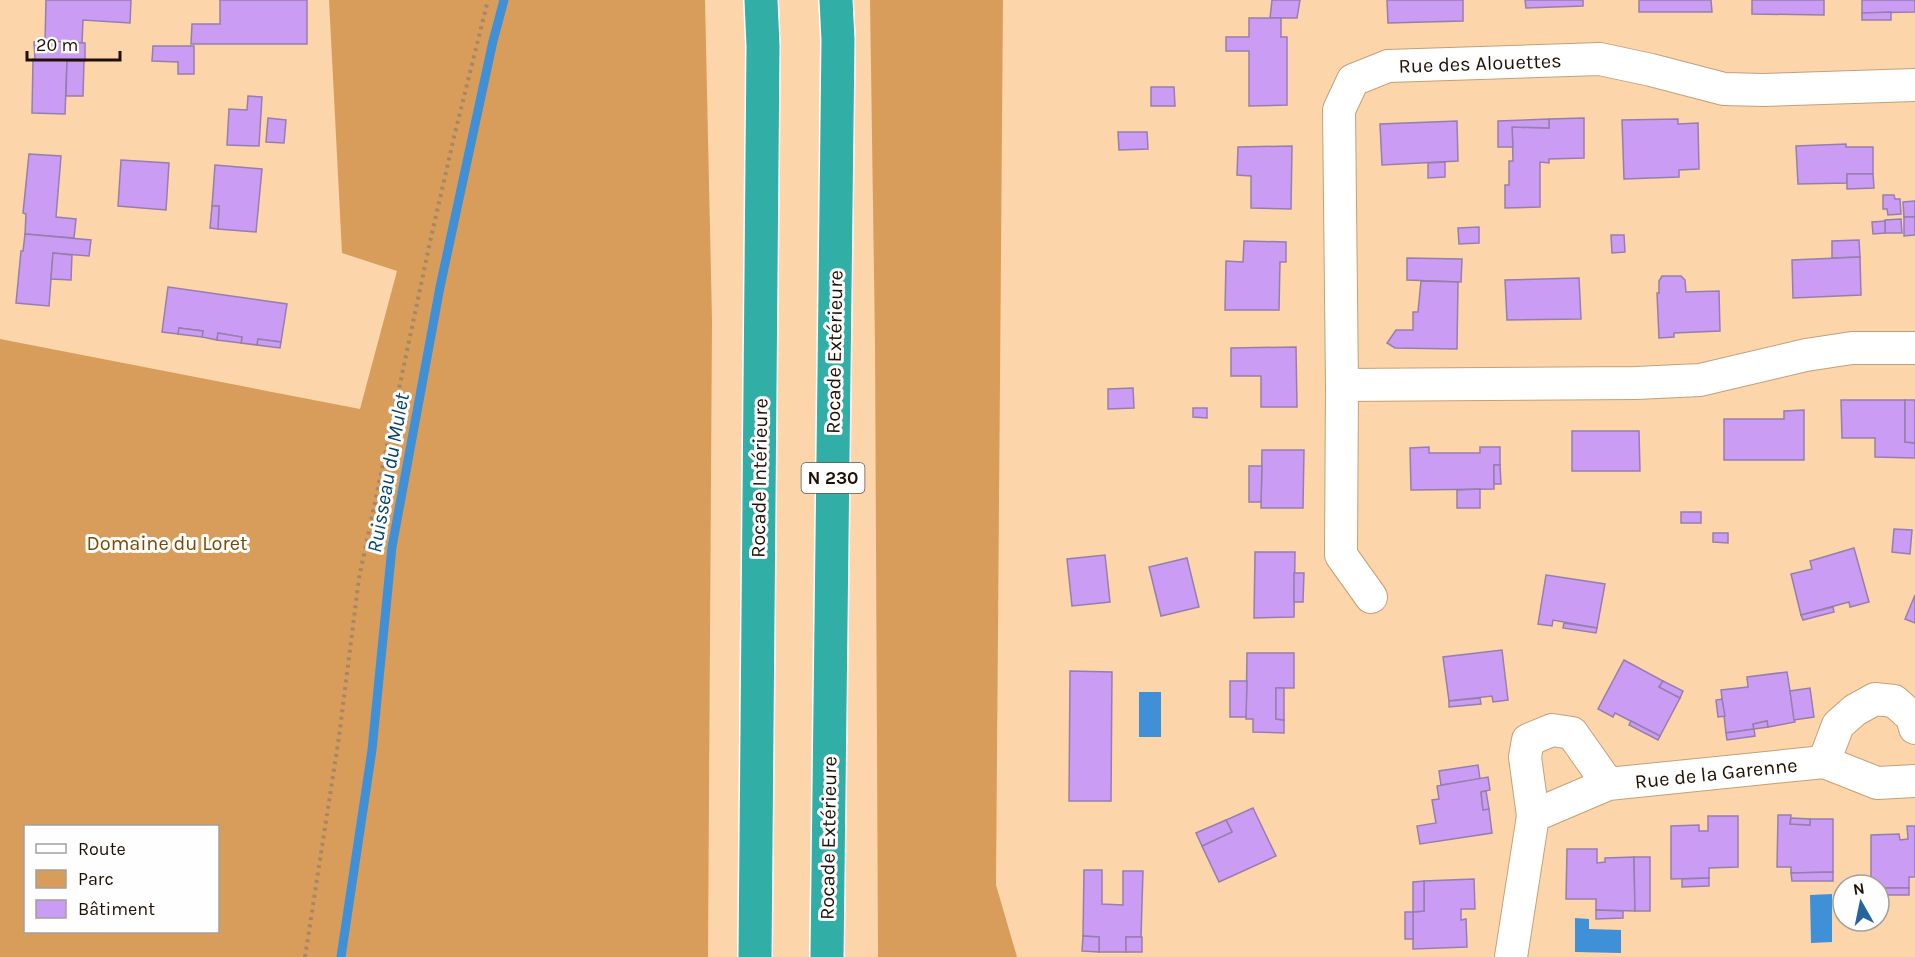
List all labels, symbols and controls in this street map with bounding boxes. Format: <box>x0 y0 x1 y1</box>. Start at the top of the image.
scale bar <box>27 24 120 62</box>
text: 20 m <box>36 34 78 56</box>
street label: Rue des Alouettes <box>1398 49 1562 78</box>
street label: Rocade Extérieure <box>822 270 847 434</box>
water label: Ruisseau du Mulet <box>362 390 414 555</box>
street label: Rocade Intérieure <box>747 398 772 558</box>
road number: N 230 <box>802 463 864 493</box>
park label: Domaine du Loret <box>87 532 248 555</box>
street label: Rue de la Garenne <box>1634 754 1799 793</box>
street label: Rocade Extérieure <box>816 756 841 920</box>
legend <box>24 825 219 933</box>
text: Route <box>78 838 126 860</box>
text: Parc <box>78 868 114 890</box>
north arrow <box>1831 873 1891 933</box>
text: N <box>1852 878 1866 899</box>
text: Bâtiment <box>78 898 155 920</box>

